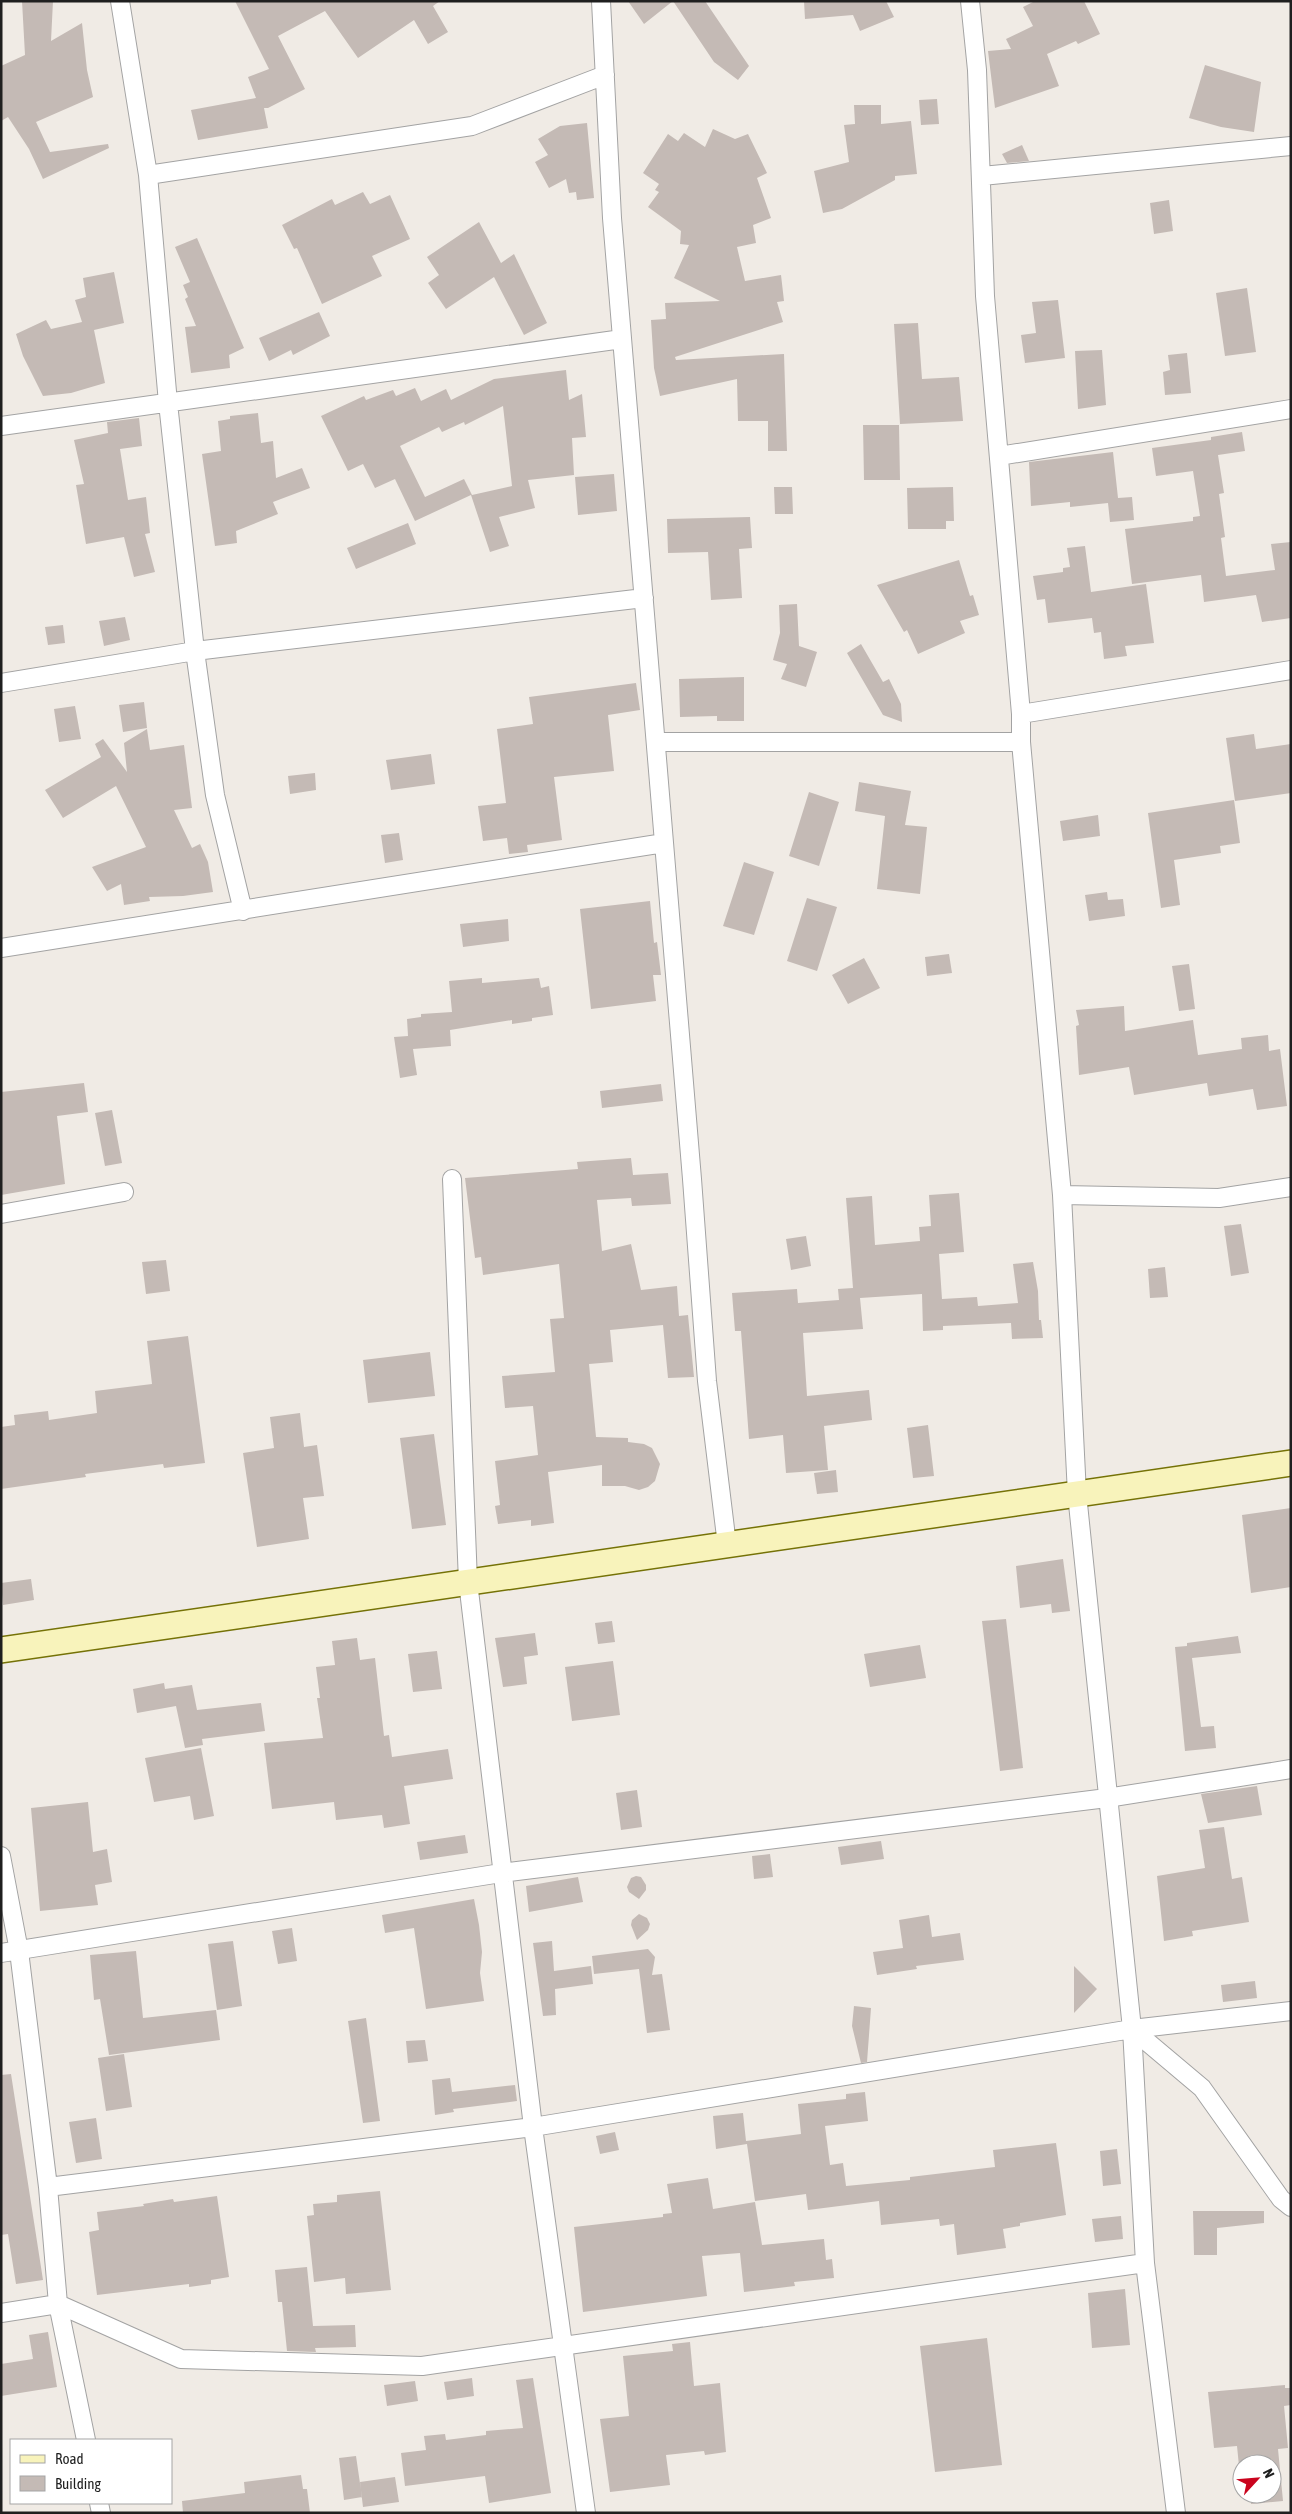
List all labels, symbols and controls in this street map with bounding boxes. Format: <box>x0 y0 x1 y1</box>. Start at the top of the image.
legend <box>10 2439 172 2504</box>
text: Road <box>55 2450 84 2467</box>
north arrow <box>1232 2454 1282 2504</box>
text: N <box>1260 2466 1278 2481</box>
text: Building <box>55 2475 101 2492</box>

